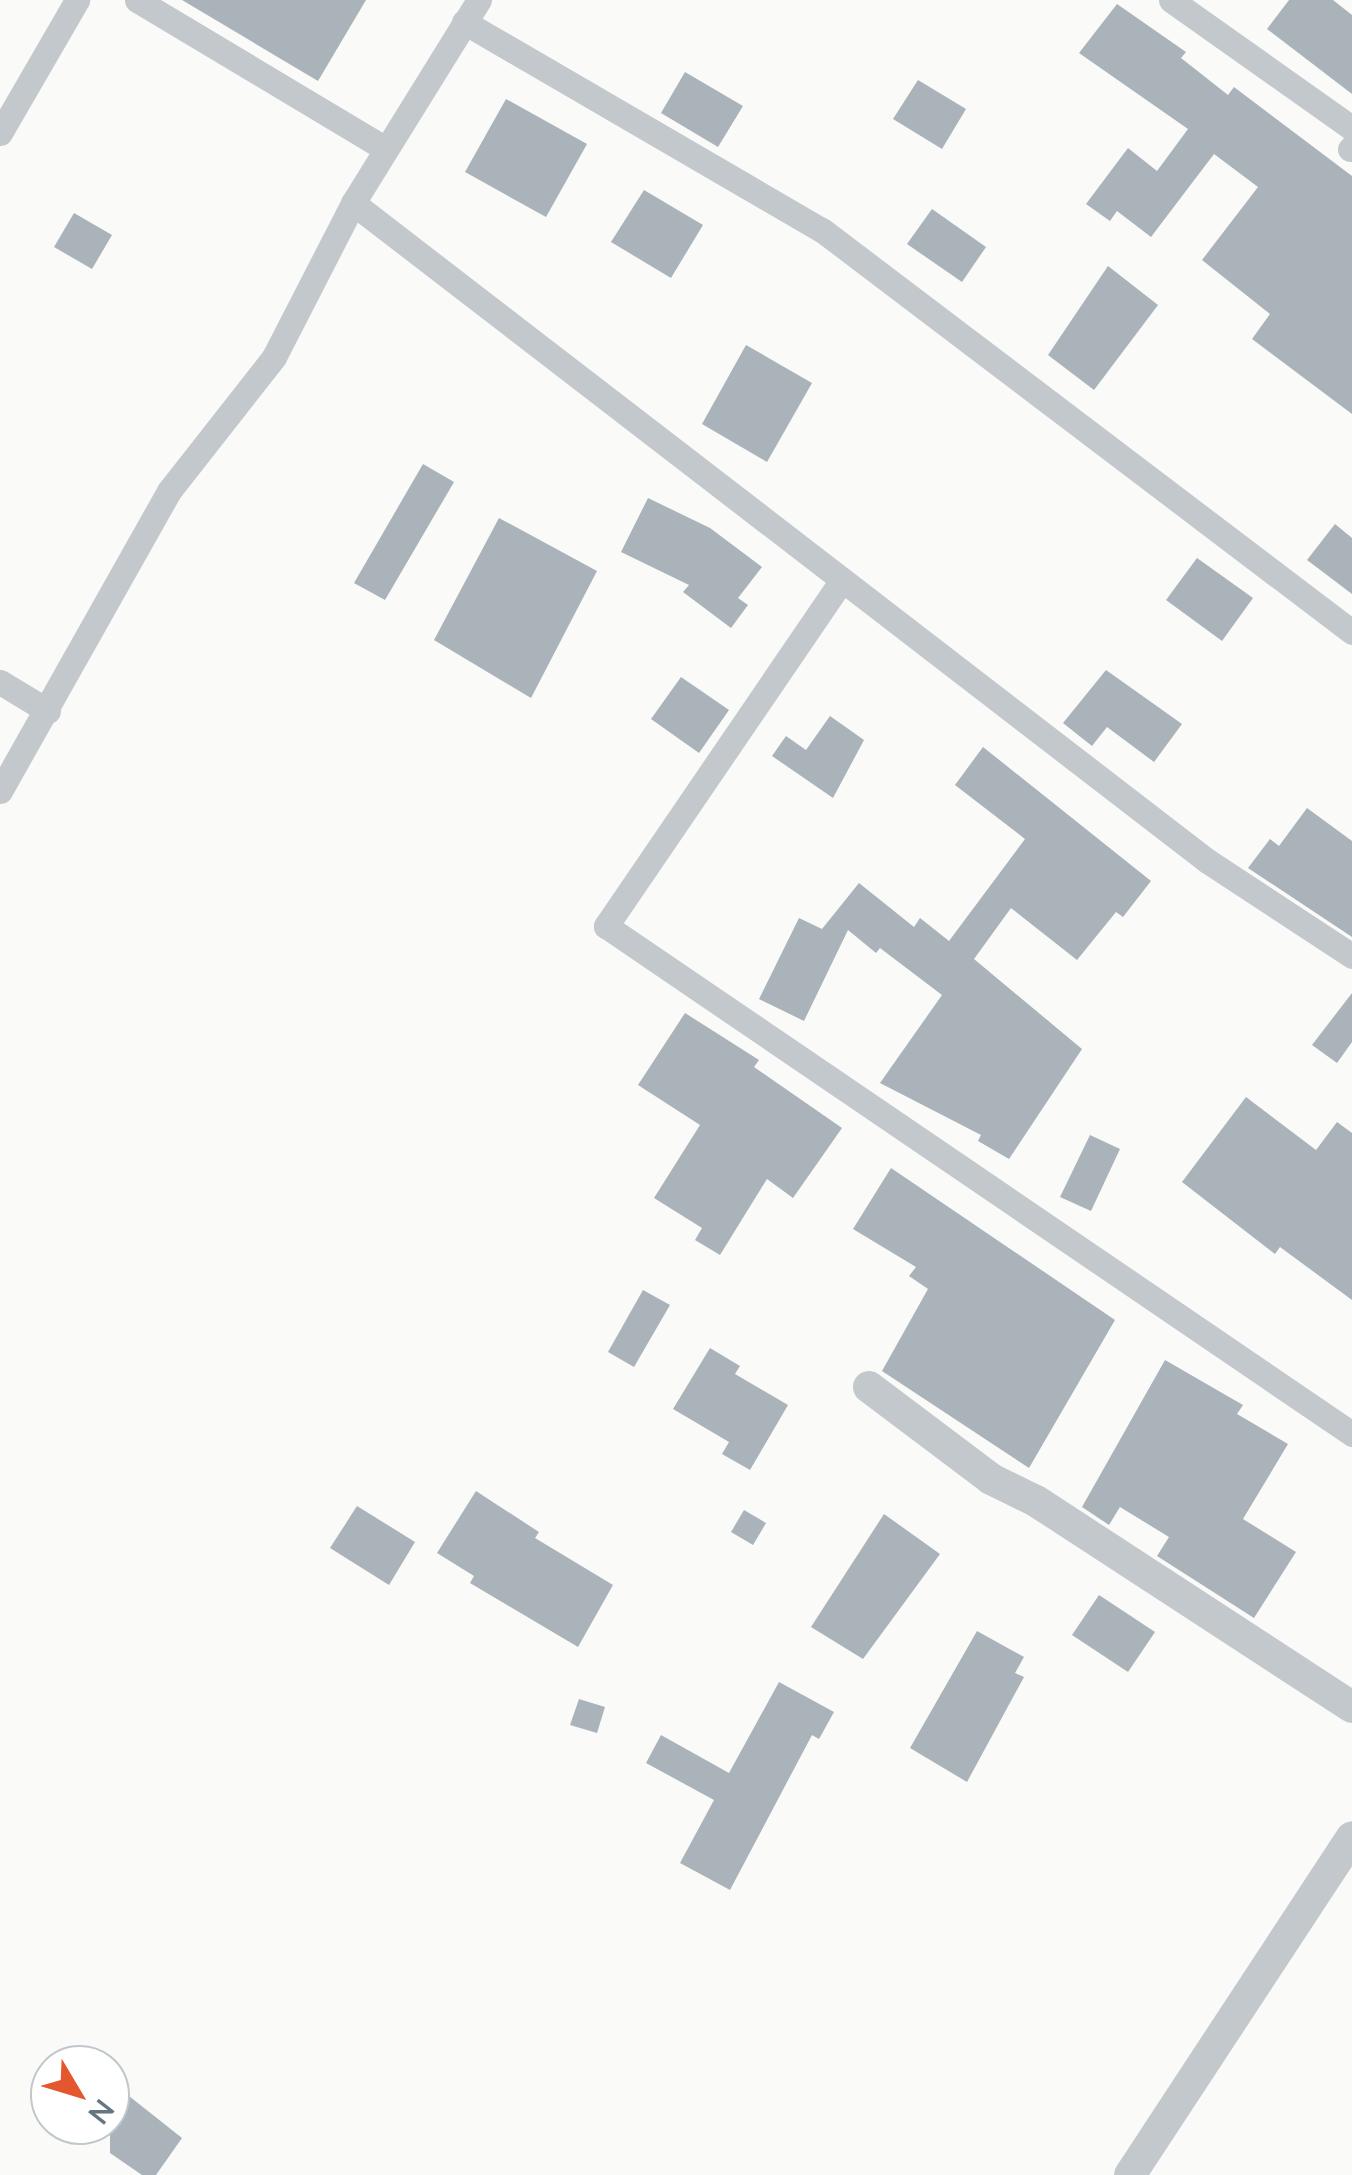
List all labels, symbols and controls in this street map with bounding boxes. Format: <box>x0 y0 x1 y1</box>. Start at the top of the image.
north arrow <box>30 2045 130 2145</box>
text: N <box>82 2093 122 2131</box>

